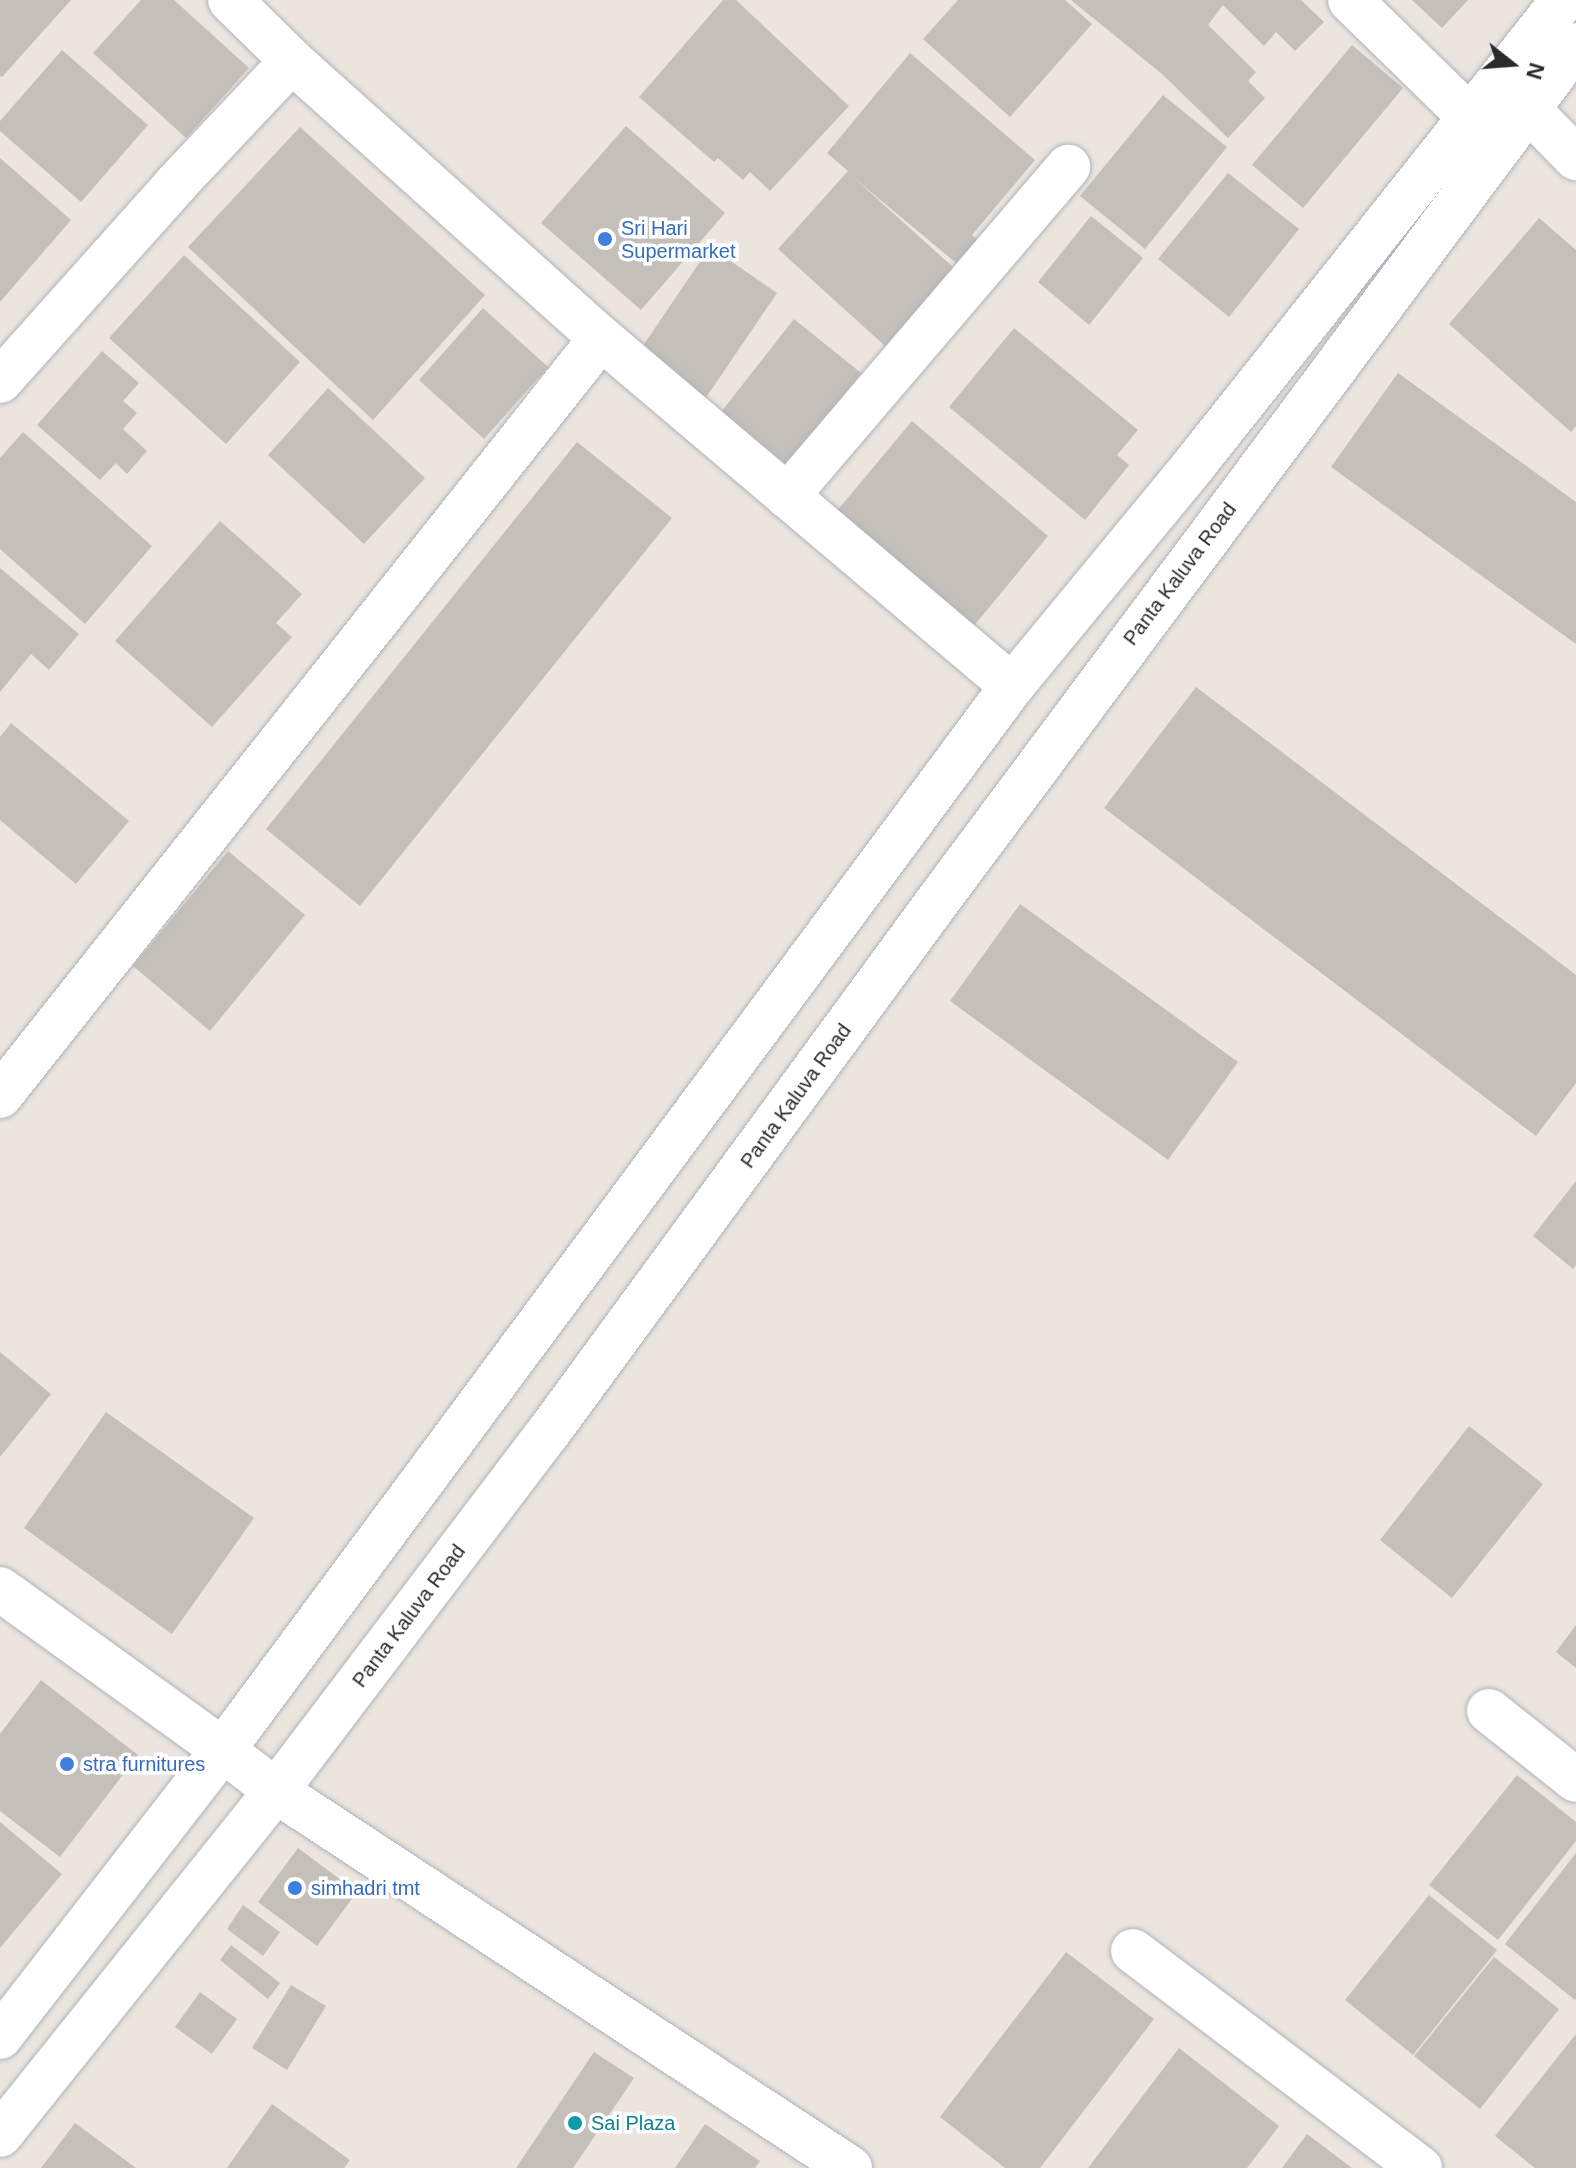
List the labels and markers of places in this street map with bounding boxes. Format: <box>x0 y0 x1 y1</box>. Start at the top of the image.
place label: Sri Hari Supermarket <box>621 216 735 263</box>
marker: Sri Hari Supermarket <box>596 230 614 248</box>
place label: stra furnitures <box>83 1752 205 1776</box>
marker: stra furnitures <box>58 1755 76 1773</box>
place label: simhadri tmt <box>311 1876 420 1900</box>
marker: simhadri tmt <box>286 1879 304 1897</box>
place label: Sai Plaza <box>591 2111 675 2135</box>
marker: Sai Plaza <box>566 2114 584 2132</box>

